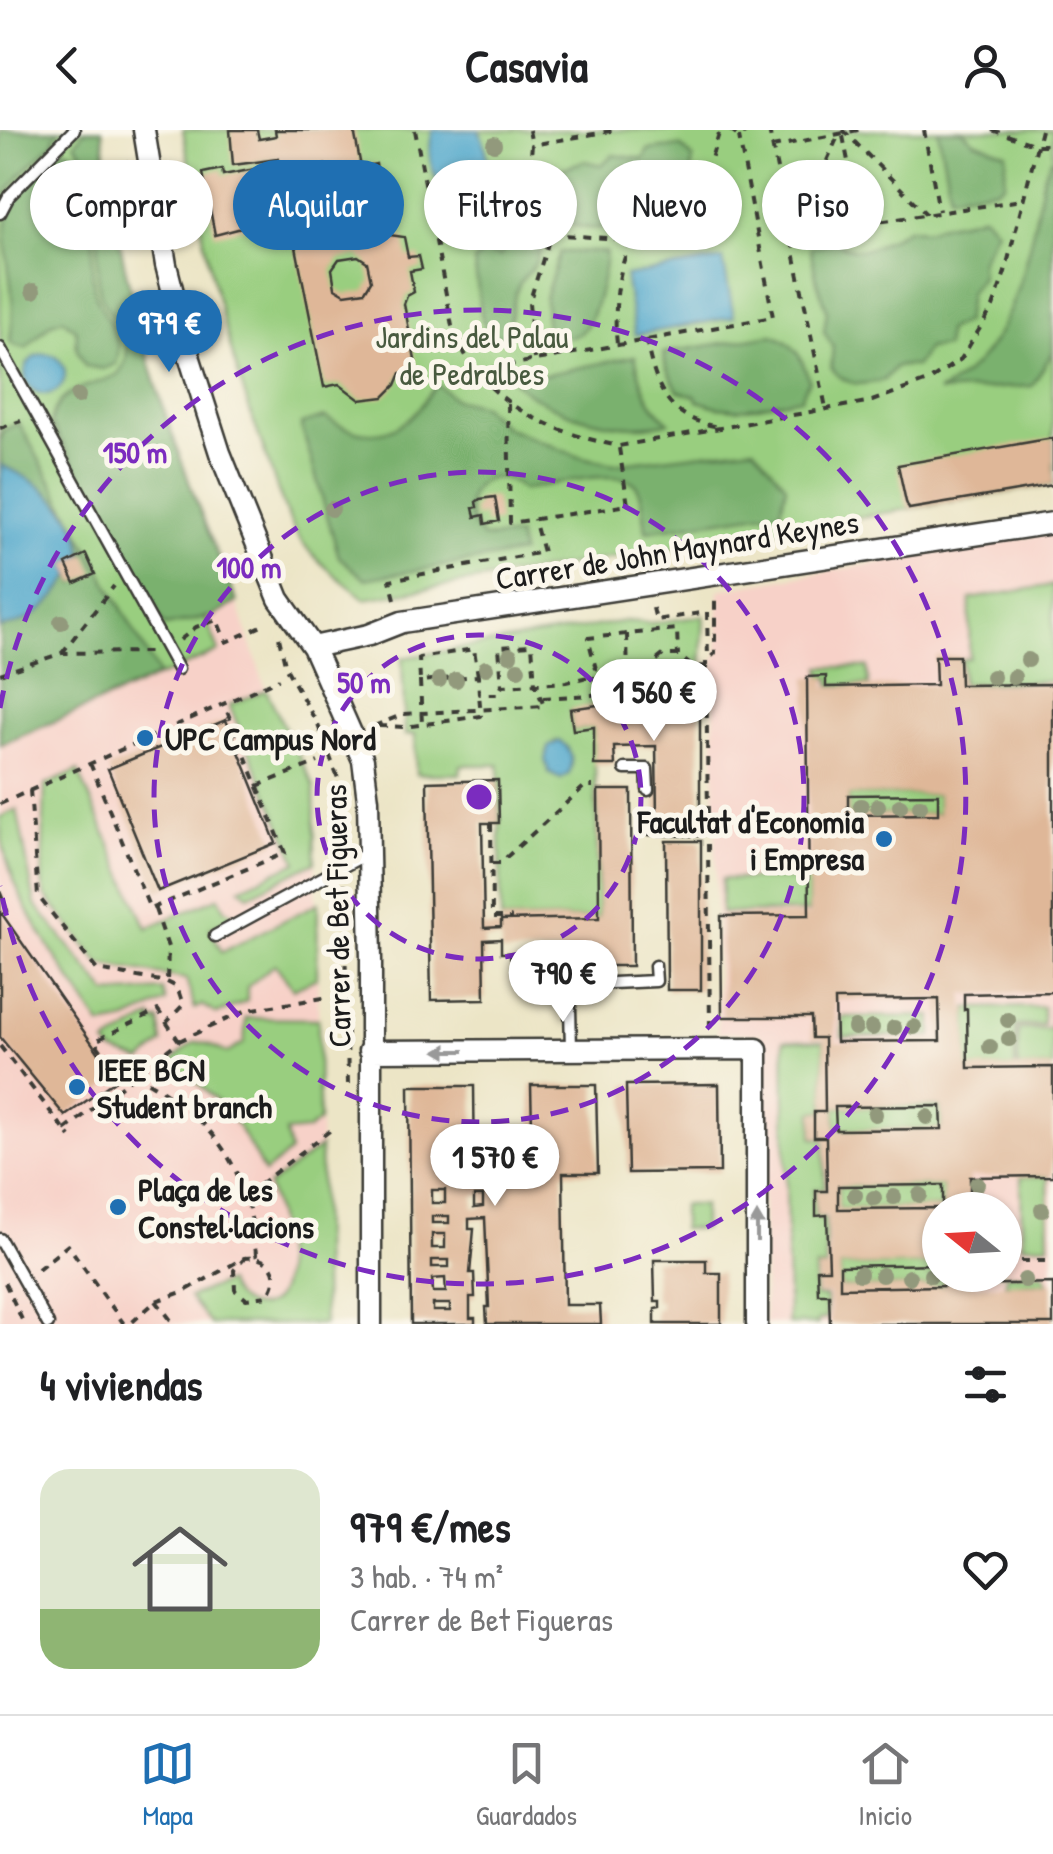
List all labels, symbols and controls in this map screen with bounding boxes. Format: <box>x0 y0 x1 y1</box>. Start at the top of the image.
text: Casavia <box>465 35 588 96</box>
icon: back <box>40 38 95 93</box>
icon: person <box>958 38 1013 93</box>
chip: Comprar <box>30 160 213 250</box>
chip: Alquilar <box>233 160 404 250</box>
chip: Filtros <box>424 160 577 250</box>
chip: Nuevo <box>597 160 742 250</box>
chip: Piso <box>762 160 884 250</box>
pin: 979 € <box>99 290 239 375</box>
text: 979 € <box>138 301 200 344</box>
park label: Jardins del Palau de Pedralbes <box>375 315 569 395</box>
text: 150 m <box>103 432 167 472</box>
street label: Carrer de John Maynard Keynes <box>493 500 861 600</box>
text: 100 m <box>216 547 282 587</box>
pin: 1 560 € <box>562 659 746 744</box>
text: 50 m <box>337 662 391 702</box>
text: 1 560 € <box>613 670 695 713</box>
place label: UPC Campus Nord <box>165 717 376 761</box>
marker: UPC Campus Nord <box>134 727 156 749</box>
centre of rings <box>461 779 497 815</box>
street label: Carrer de Bet Figueras <box>313 784 361 1048</box>
place label: Facultat d'Economia i Empresa <box>637 800 864 881</box>
marker: Facultat d'Economia i Empresa <box>873 828 895 850</box>
pin: 790 € <box>493 940 633 1025</box>
text: 790 € <box>531 951 595 994</box>
one-way arrow <box>433 1043 465 1059</box>
place label: IEEE BCN Student branch <box>97 1048 272 1128</box>
marker: IEEE BCN Student branch <box>66 1076 88 1098</box>
pin: 1 570 € <box>403 1124 587 1209</box>
text: 1 570 € <box>452 1135 538 1178</box>
place label: Plaça de les Constel·lacions <box>138 1168 314 1248</box>
north arrow <box>922 1192 1022 1292</box>
map controls <box>922 1192 1022 1292</box>
marker: Plaça de les Constel·lacions <box>107 1196 129 1218</box>
one-way arrow <box>749 1210 765 1242</box>
text: 4 viviendas <box>40 1356 203 1413</box>
icon: filters <box>958 1357 1013 1412</box>
text: 979 €/mes <box>350 1498 511 1555</box>
icon: home <box>120 1509 240 1629</box>
icon: heart <box>958 1542 1013 1597</box>
text: 3 hab. · 74 m² <box>350 1555 503 1598</box>
text: Carrer de Bet Figueras <box>350 1598 613 1641</box>
tab: Mapa <box>140 1736 195 1834</box>
tab: Guardados <box>476 1736 577 1834</box>
tab: Inicio <box>858 1736 913 1834</box>

